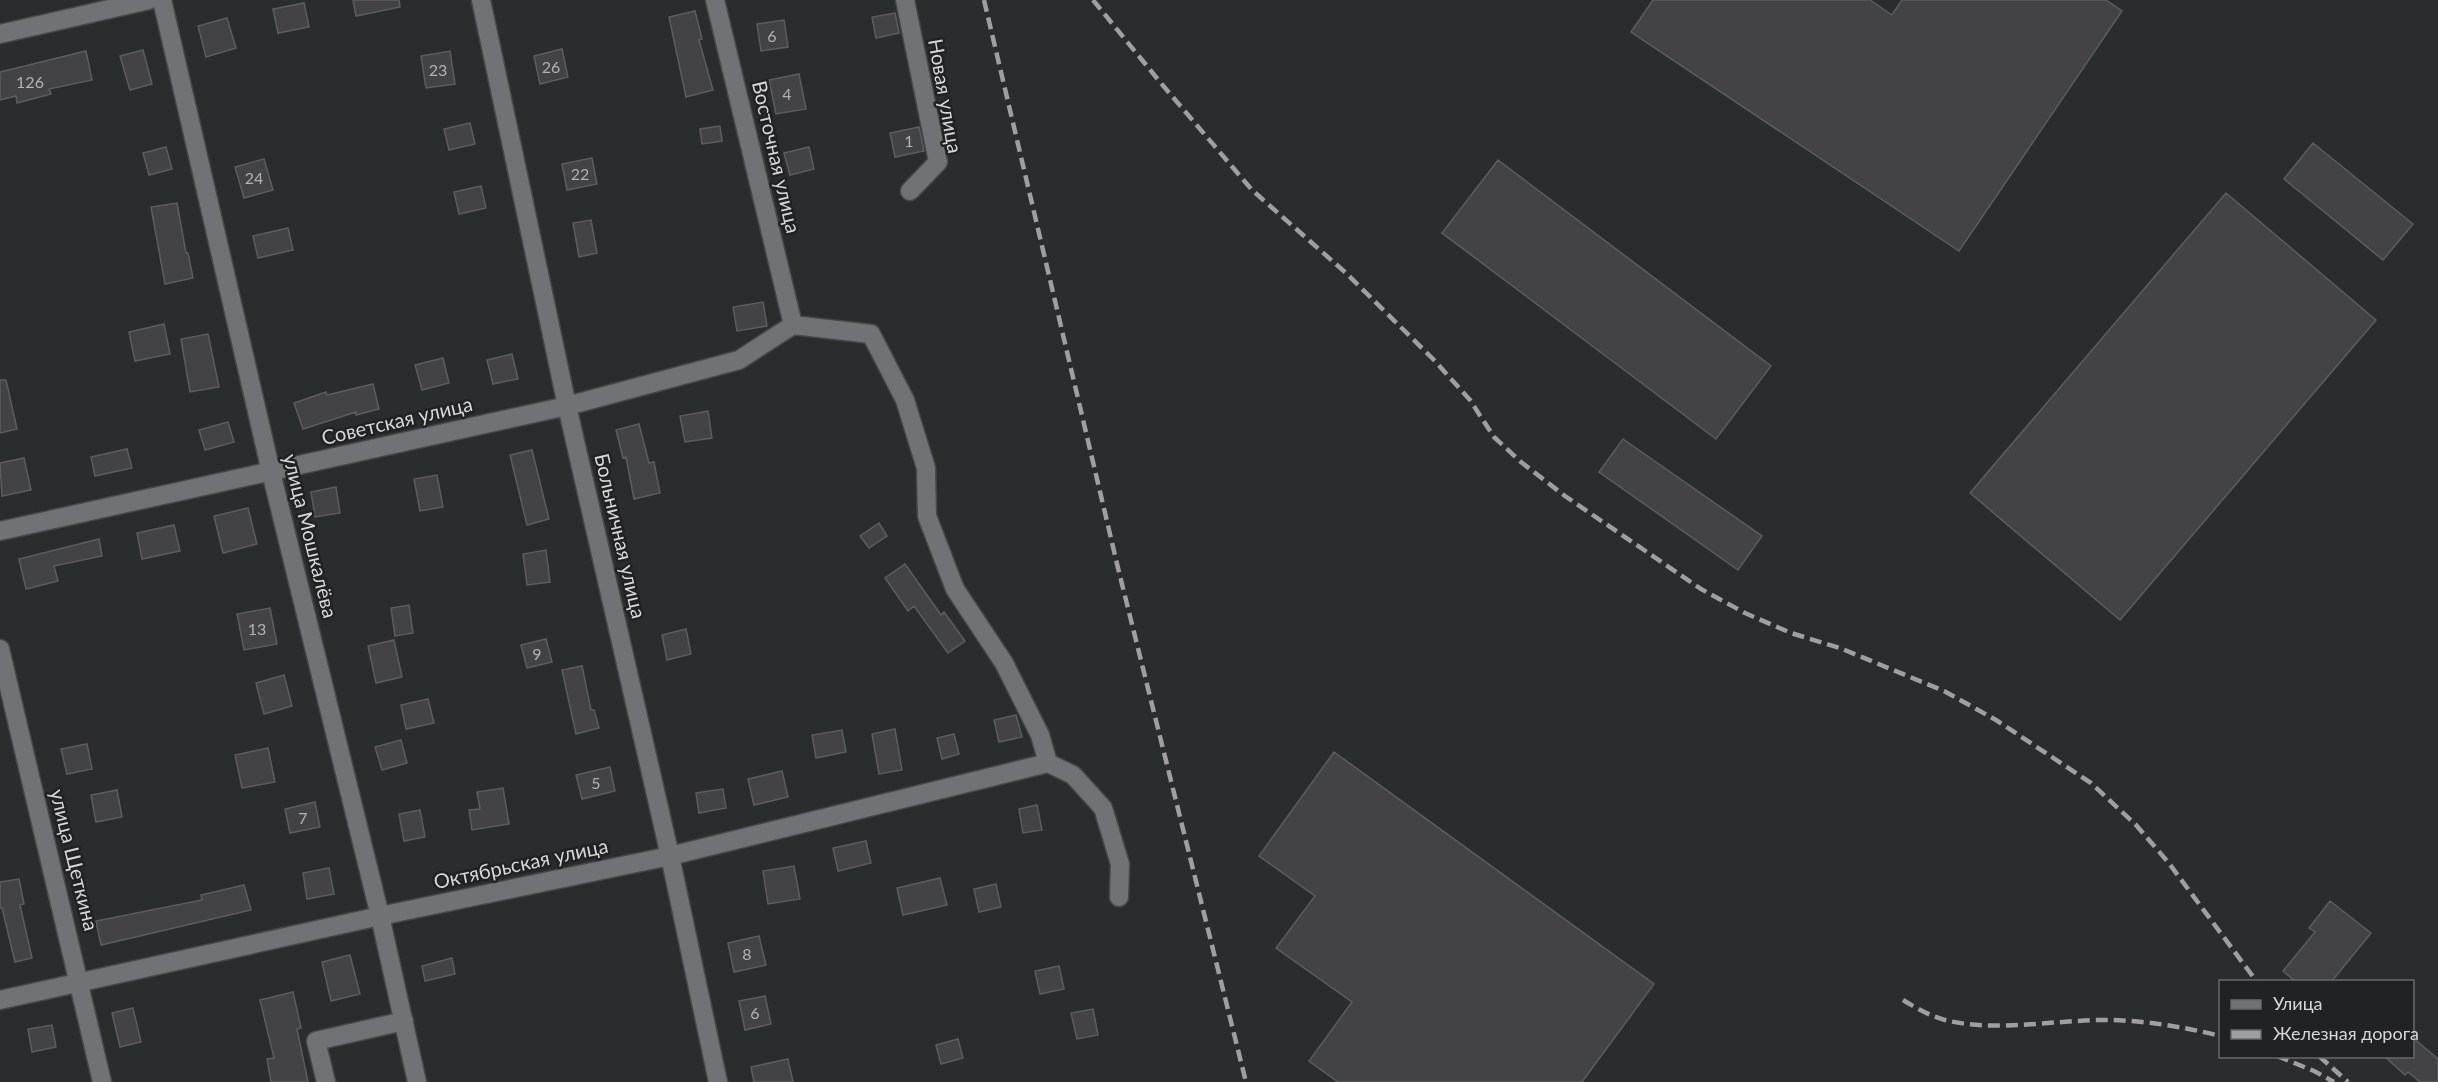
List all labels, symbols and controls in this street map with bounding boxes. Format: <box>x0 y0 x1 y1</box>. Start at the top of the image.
house number: 6 <box>767 26 777 45</box>
street label: Новая улица <box>924 37 968 155</box>
house number: 26 <box>542 57 560 76</box>
house number: 23 <box>429 60 447 79</box>
house number: 126 <box>16 72 44 91</box>
street label: Восточная улица <box>748 78 806 235</box>
house number: 4 <box>782 84 792 103</box>
house number: 1 <box>904 131 914 150</box>
house number: 22 <box>571 164 589 183</box>
house number: 24 <box>245 168 263 187</box>
street label: Советская улица <box>319 391 475 449</box>
street label: улица Мошкалёва <box>279 451 343 620</box>
street label: Больничная улица <box>590 451 652 621</box>
house number: 13 <box>248 619 266 638</box>
house number: 9 <box>532 644 542 663</box>
house number: 5 <box>591 773 601 792</box>
street label: улица Щеткина <box>46 786 104 933</box>
house number: 7 <box>298 808 308 827</box>
street label: Октябрьская улица <box>431 833 610 893</box>
house number: 8 <box>742 944 752 963</box>
legend <box>2219 980 2414 1058</box>
text: Улица <box>2273 992 2323 1014</box>
house number: 6 <box>750 1003 760 1022</box>
text: Железная дорога <box>2273 1022 2419 1044</box>

